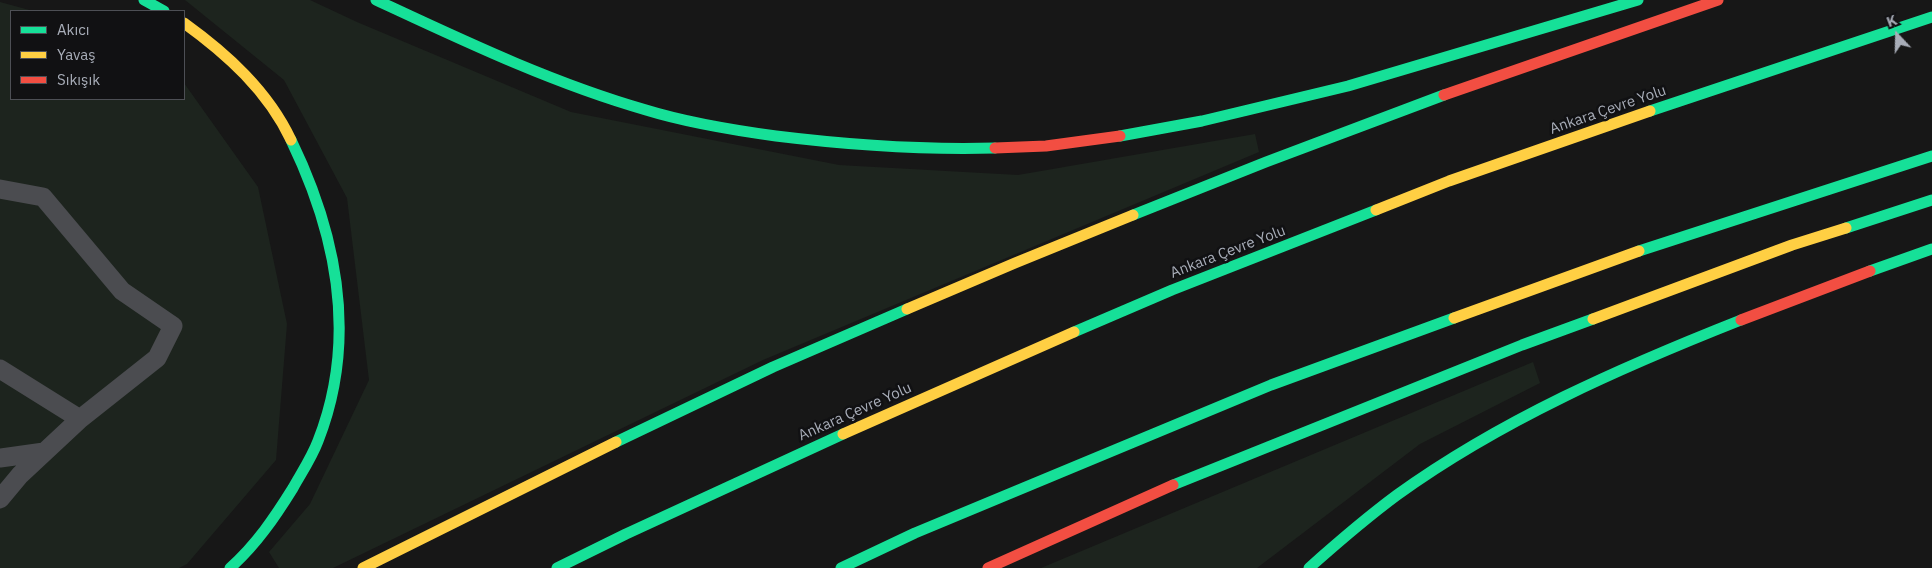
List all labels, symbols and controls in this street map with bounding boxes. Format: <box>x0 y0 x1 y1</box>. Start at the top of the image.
legend <box>10 10 185 100</box>
north arrow <box>1872 10 1922 60</box>
text: K <box>1884 11 1899 31</box>
text: Akıcı <box>57 20 90 39</box>
text: Yavaş <box>57 45 96 64</box>
text: Sıkışık <box>57 70 100 89</box>
street label: Ankara Çevre Yolu <box>1547 82 1669 138</box>
street label: Ankara Çevre Yolu <box>1168 222 1288 282</box>
street label: Ankara Çevre Yolu <box>796 379 914 445</box>

